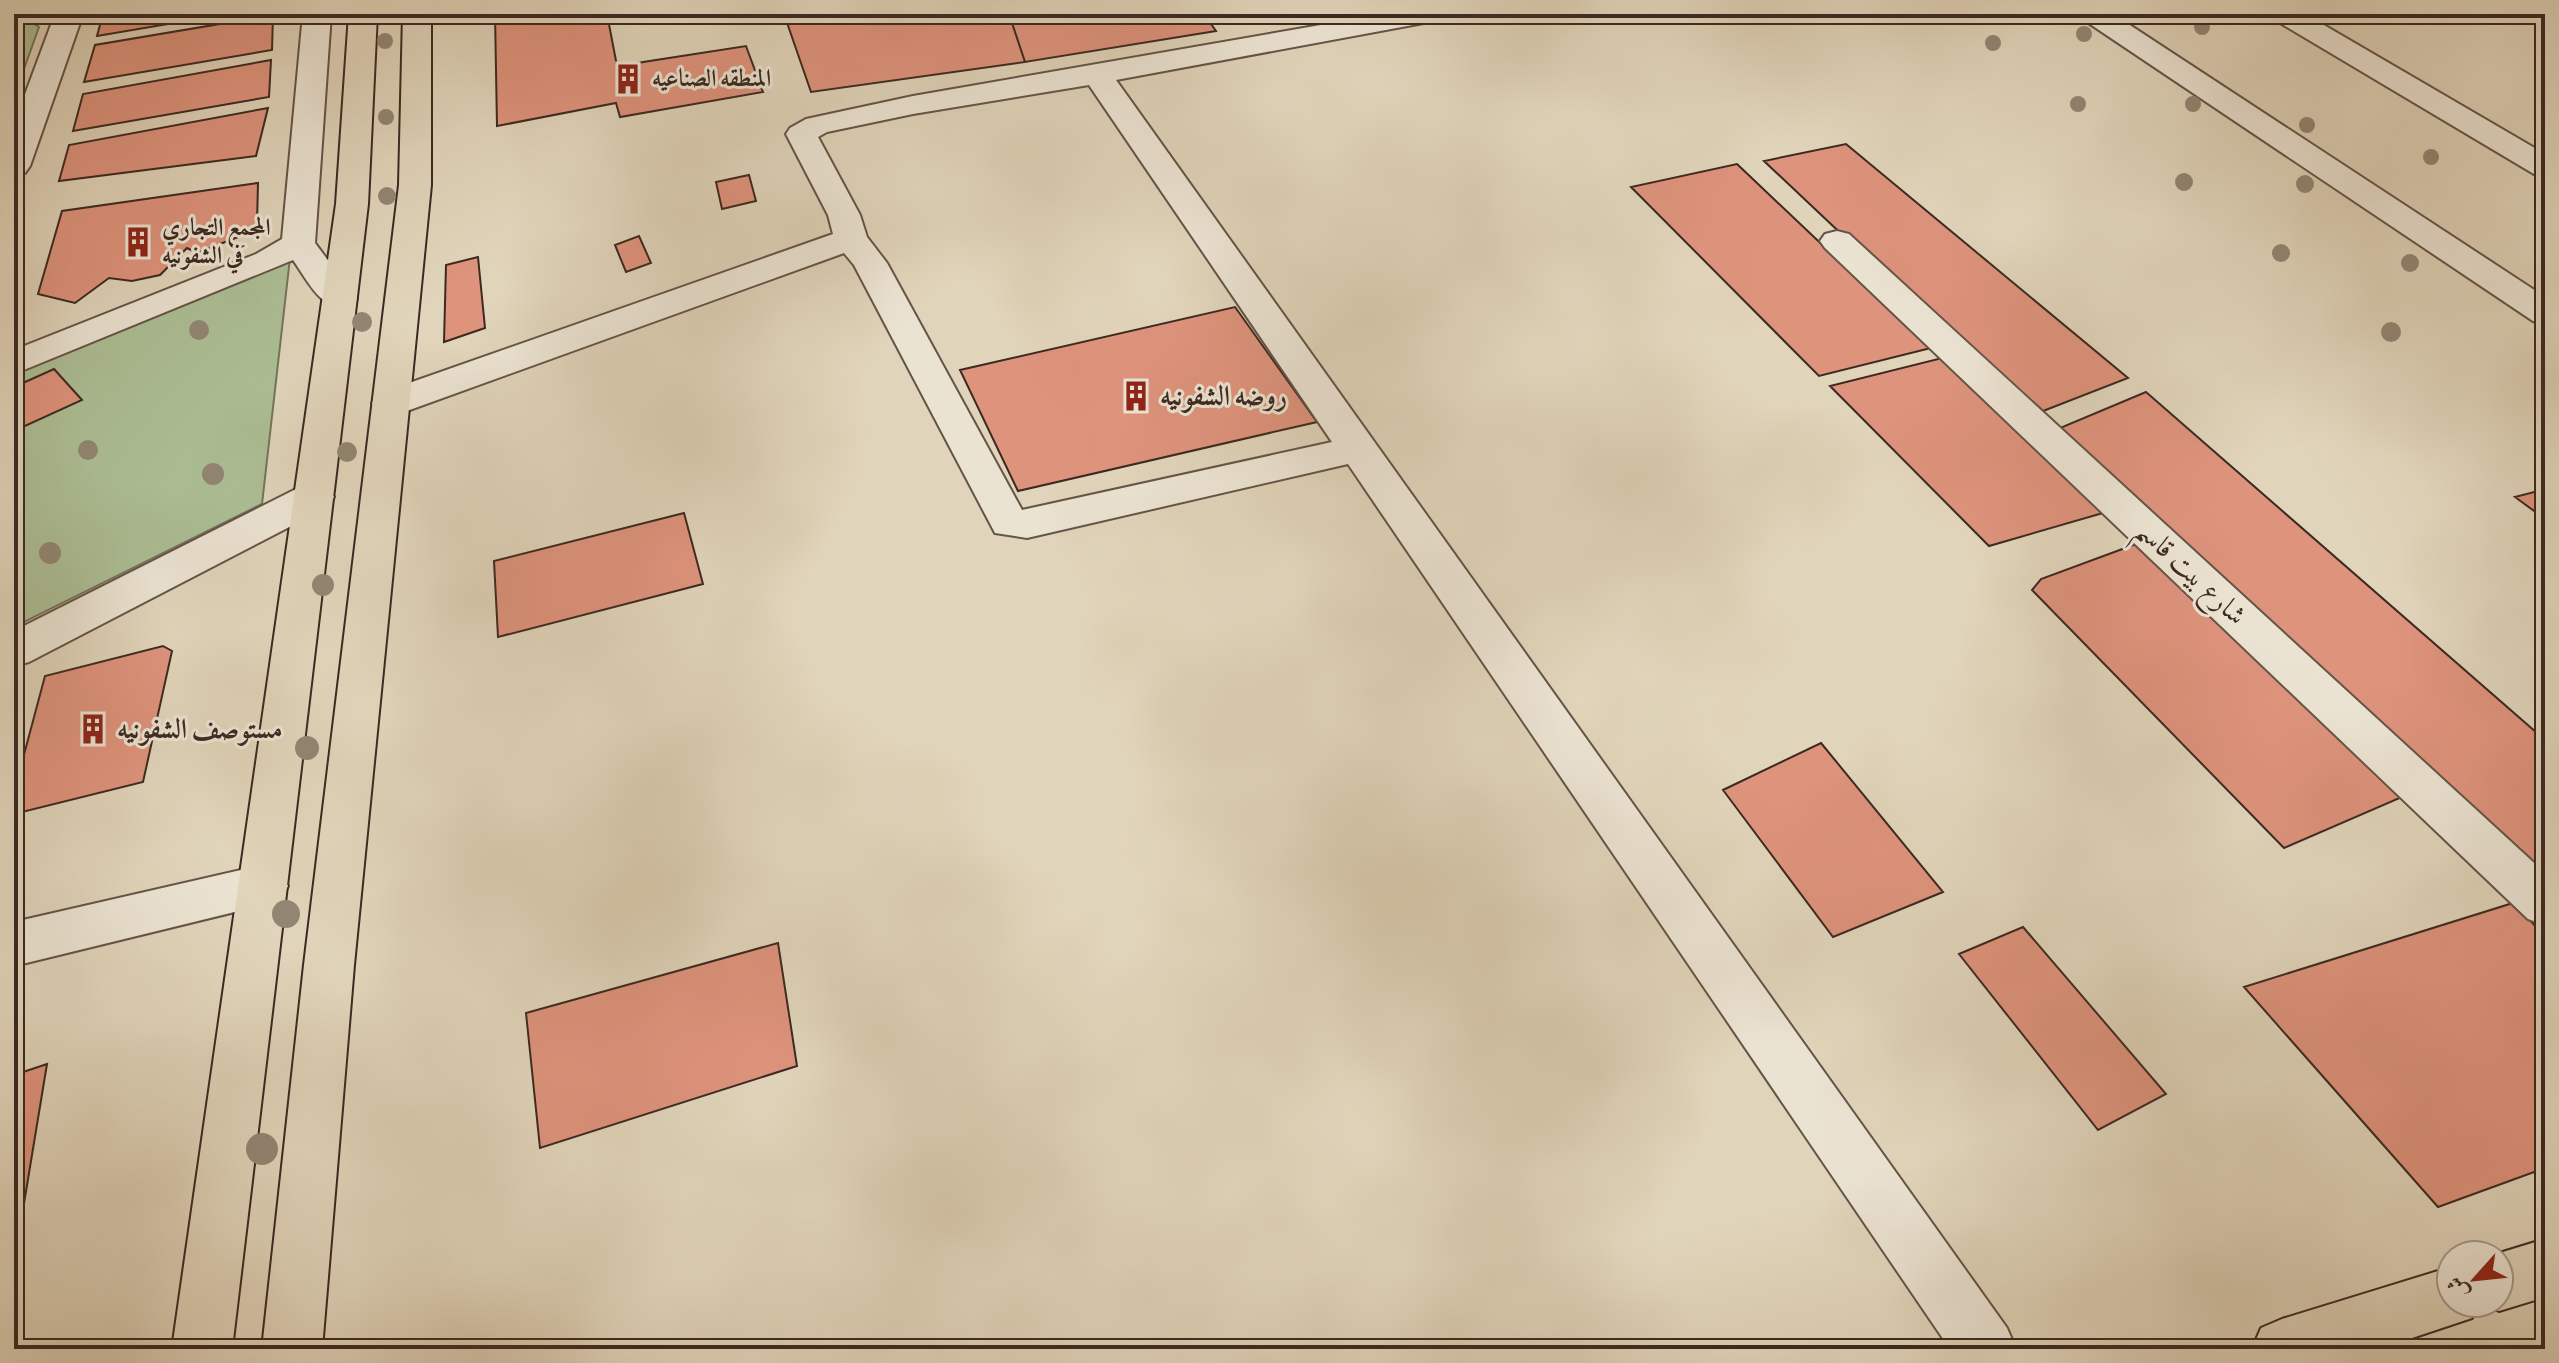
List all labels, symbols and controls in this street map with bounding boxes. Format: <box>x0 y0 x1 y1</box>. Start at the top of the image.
building icon: المنطقه الصناعيه <box>611 62 645 96</box>
place label: المنطقه الصناعيه <box>652 64 771 94</box>
place label: المجمع التجاري في الشفونيه <box>162 213 271 274</box>
building icon: المجمع التجاري في الشفونيه <box>121 225 155 259</box>
building icon: روضه الشفونيه <box>1119 379 1153 413</box>
place label: روضه الشفونيه <box>1160 379 1287 414</box>
street label: شارع بيت قاسم <box>2122 513 2254 640</box>
building icon: مستوصف الشفونيه <box>76 712 110 746</box>
place label: مستوصف الشفونيه <box>117 712 283 747</box>
north arrow <box>2435 1239 2515 1319</box>
text: ش <box>2442 1272 2475 1303</box>

